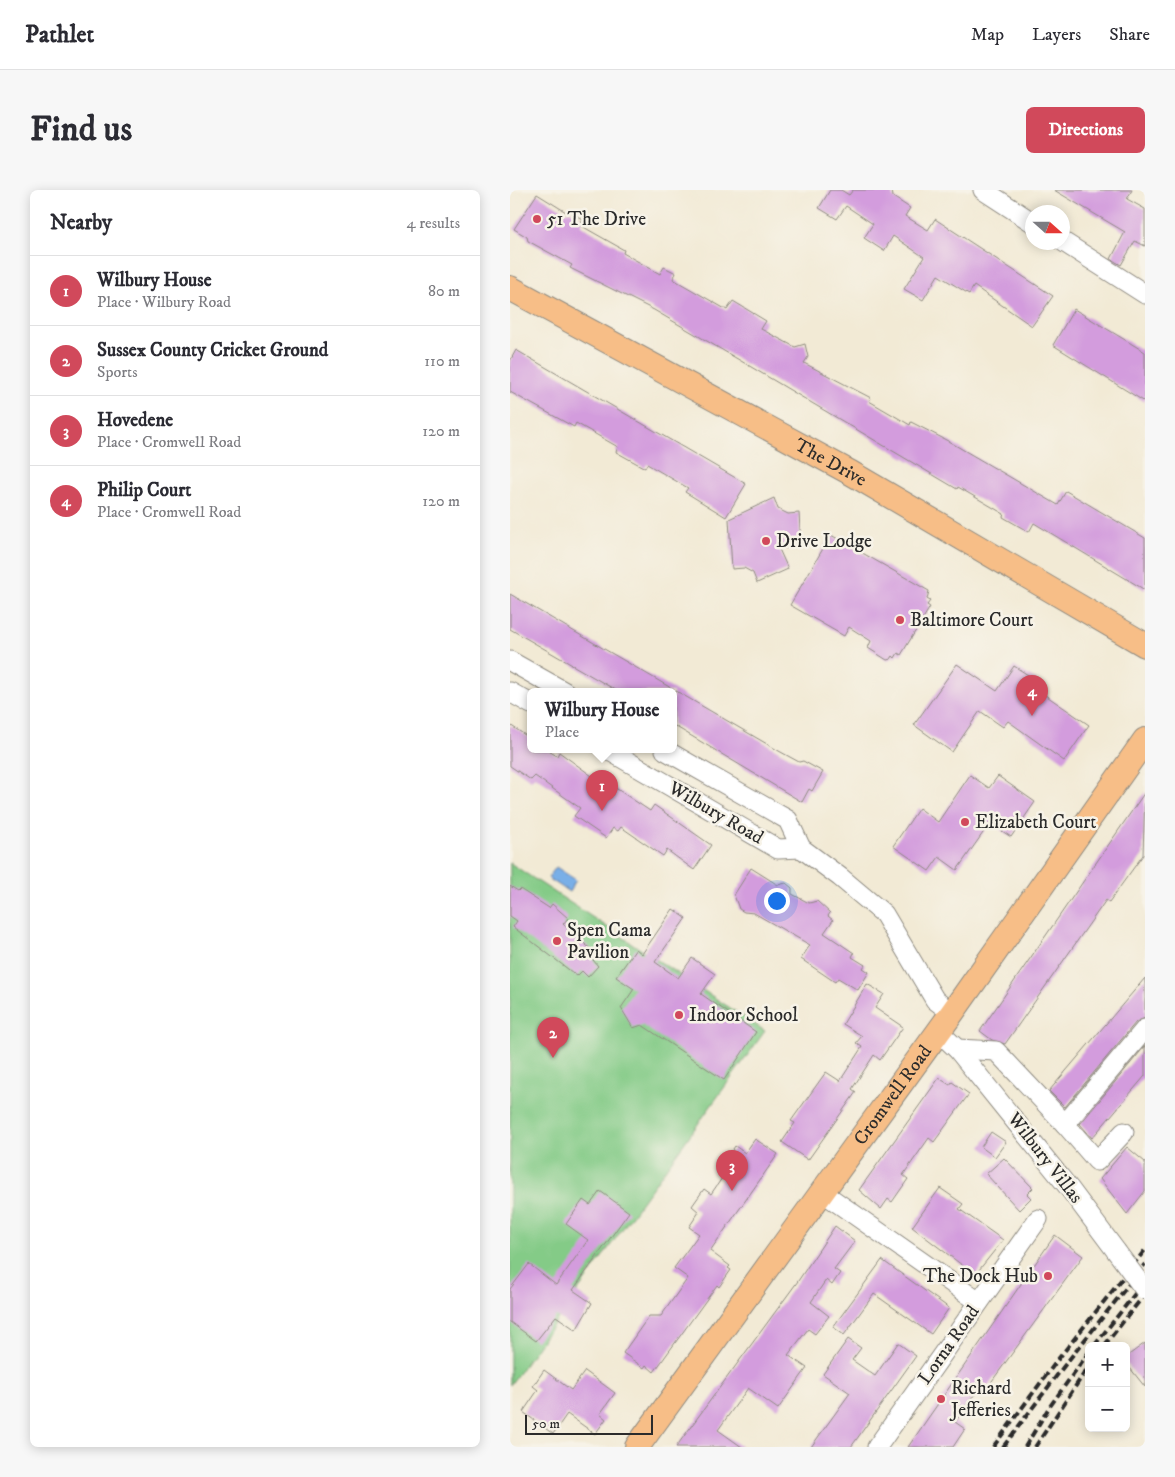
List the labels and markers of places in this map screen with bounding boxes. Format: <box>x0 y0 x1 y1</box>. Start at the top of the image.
place label: 51 The Drive <box>547 208 646 231</box>
marker: 51 The Drive <box>531 213 543 225</box>
place label: Drive Lodge <box>776 530 872 553</box>
marker: Drive Lodge <box>760 535 772 547</box>
place label: Baltimore Court <box>910 609 1033 632</box>
marker: Baltimore Court <box>894 614 906 626</box>
pin: 4 <box>1016 675 1048 716</box>
pin: 1 <box>586 770 618 811</box>
place label: Elizabeth Court <box>975 811 1096 834</box>
marker: Elizabeth Court <box>959 816 971 828</box>
place label: Spen Cama Pavilion <box>567 919 651 964</box>
marker: Spen Cama Pavilion <box>551 935 563 947</box>
place label: Indoor School <box>689 1004 798 1027</box>
marker: Indoor School <box>673 1009 685 1021</box>
pin: 2 <box>537 1017 569 1058</box>
pin: 3 <box>716 1150 748 1191</box>
place label: The Dock Hub <box>923 1265 1038 1288</box>
marker: The Dock Hub <box>1042 1270 1054 1282</box>
place label: Richard Jefferies <box>949 1377 1012 1422</box>
marker: Richard Jefferies <box>935 1393 947 1405</box>

